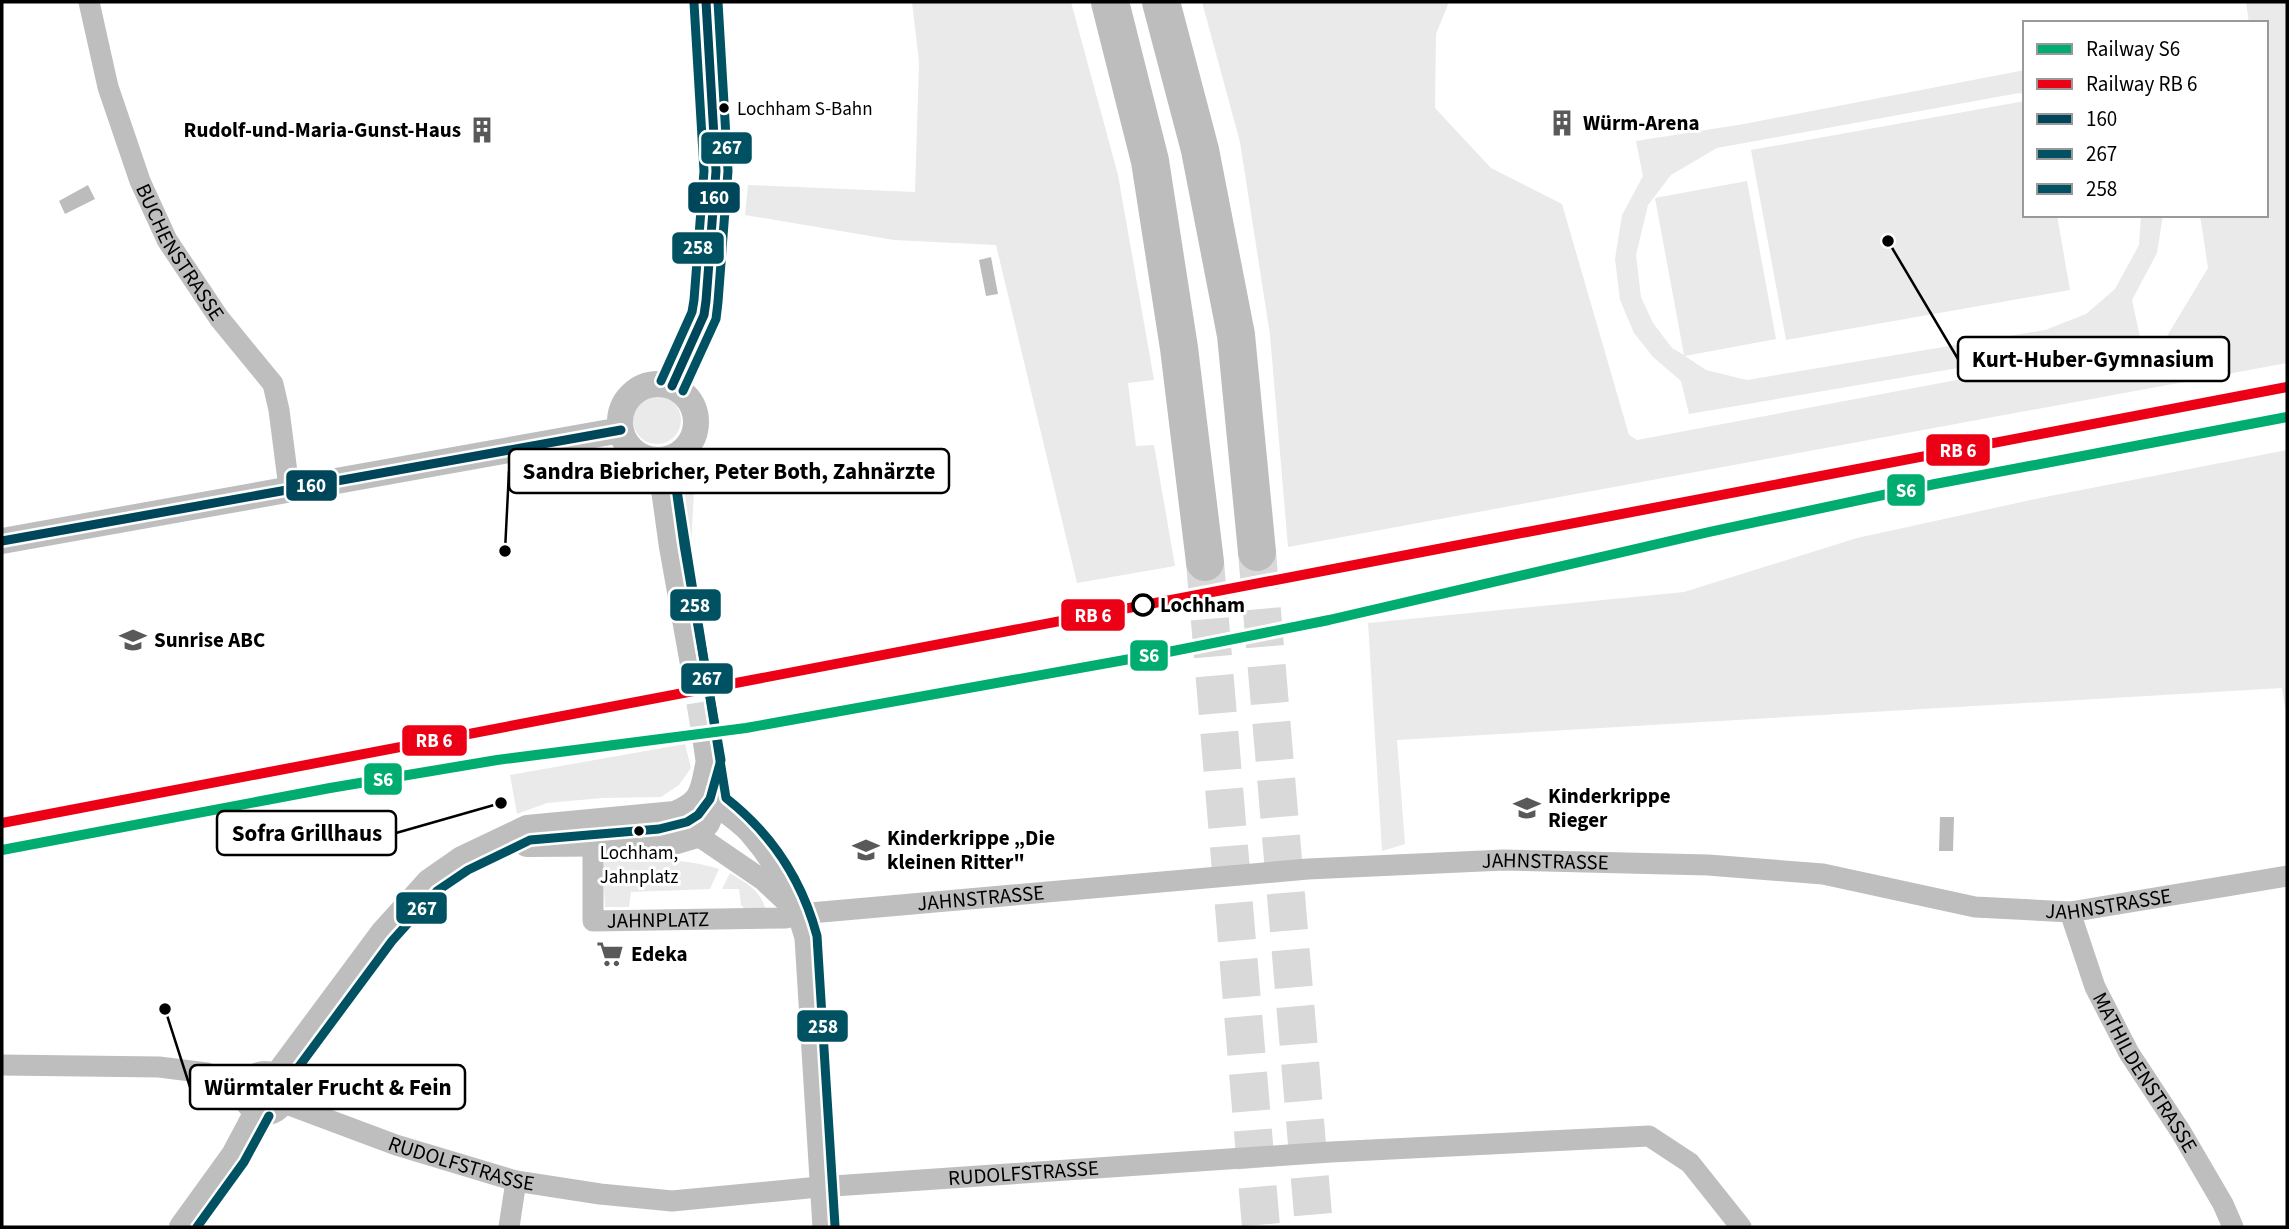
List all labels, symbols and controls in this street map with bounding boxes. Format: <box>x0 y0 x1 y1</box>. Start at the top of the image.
legend <box>2023 21 2268 217</box>
text: Railway S6 <box>2086 34 2180 64</box>
text: Railway RB 6 <box>2086 69 2197 99</box>
place label: Lochham S-Bahn <box>737 96 873 123</box>
marker: Lochham S-Bahn <box>717 101 731 115</box>
text: 160 <box>2086 104 2117 134</box>
building icon: Würm-Arena <box>1547 108 1577 138</box>
place label: Würm-Arena <box>1583 108 1699 138</box>
place label: Rudolf-und-Maria-Gunst-Haus <box>184 115 461 145</box>
building icon: Rudolf-und-Maria-Gunst-Haus <box>467 115 497 145</box>
line badge: 267 <box>700 131 753 165</box>
text: 267 <box>712 135 742 162</box>
text: 267 <box>2086 139 2117 169</box>
text: 258 <box>2086 174 2117 204</box>
street label: BUCHENSTRASSE <box>128 179 232 327</box>
line badge: 160 <box>687 181 741 214</box>
text: 160 <box>699 185 729 212</box>
line badge: 258 <box>671 231 725 265</box>
text: 258 <box>683 235 713 262</box>
callout: Kurt-Huber-Gymnasium <box>1958 337 2229 381</box>
text: Kurt-Huber-Gymnasium <box>1972 343 2214 376</box>
line badge: RB 6 <box>1925 433 1991 467</box>
text: RB 6 <box>1940 438 1976 465</box>
callout: Sandra Biebricher, Peter Both, Zahnärzte <box>509 449 949 493</box>
text: Sandra Biebricher, Peter Both, Zahnärzte <box>523 455 935 488</box>
line badge: 160 <box>285 469 338 502</box>
text: 160 <box>296 473 326 500</box>
line badge: S6 <box>1886 473 1926 507</box>
text: S6 <box>1896 478 1916 505</box>
line badge: 258 <box>669 588 722 622</box>
place label: Lochham <box>1160 590 1245 620</box>
text: 258 <box>680 593 710 620</box>
marker: Lochham <box>1132 594 1154 616</box>
line badge: RB 6 <box>1060 598 1126 632</box>
text: RB 6 <box>1075 603 1111 630</box>
school or university icon: Sunrise ABC <box>118 625 148 655</box>
place label: Sunrise ABC <box>154 625 265 655</box>
line badge: S6 <box>1129 639 1169 672</box>
text: S6 <box>1139 643 1159 670</box>
line badge: 267 <box>680 662 734 695</box>
text: 267 <box>692 666 722 693</box>
line badge: RB 6 <box>401 724 468 757</box>
text: RB 6 <box>416 728 452 755</box>
line badge: S6 <box>363 762 403 796</box>
text: S6 <box>373 767 393 794</box>
place label: Kinderkrippe Rieger <box>1548 781 1671 835</box>
school or university icon: Kinderkrippe Rieger <box>1512 793 1542 823</box>
callout: Sofra Grillhaus <box>217 811 396 855</box>
text: Sofra Grillhaus <box>232 817 382 850</box>
place label: Kinderkrippe „Die kleinen Ritter" <box>887 823 1055 877</box>
marker: Lochham, Jahnplatz <box>632 824 646 838</box>
school or university icon: Kinderkrippe „Die kleinen Ritter" <box>851 835 881 865</box>
place label: Lochham, Jahnplatz <box>600 840 678 891</box>
street label: JAHNSTRASSE <box>1481 845 1609 878</box>
street label: JAHNSTRASSE <box>916 877 1045 918</box>
street label: JAHNSTRASSE <box>2045 880 2174 927</box>
line badge: 267 <box>395 891 448 925</box>
text: 267 <box>407 896 437 923</box>
street label: JAHNPLATZ <box>606 904 710 936</box>
supermarket icon: Edeka <box>595 939 625 969</box>
place label: Edeka <box>631 939 688 969</box>
street label: MATHILDENSTRASSE <box>2085 987 2205 1158</box>
line badge: 258 <box>796 1009 849 1043</box>
text: 258 <box>808 1014 838 1041</box>
callout: Würmtaler Frucht & Fein <box>190 1065 465 1109</box>
text: Würmtaler Frucht & Fein <box>204 1071 452 1104</box>
street label: RUDOLFSTRASSE <box>384 1128 537 1199</box>
street label: RUDOLFSTRASSE <box>947 1153 1100 1193</box>

